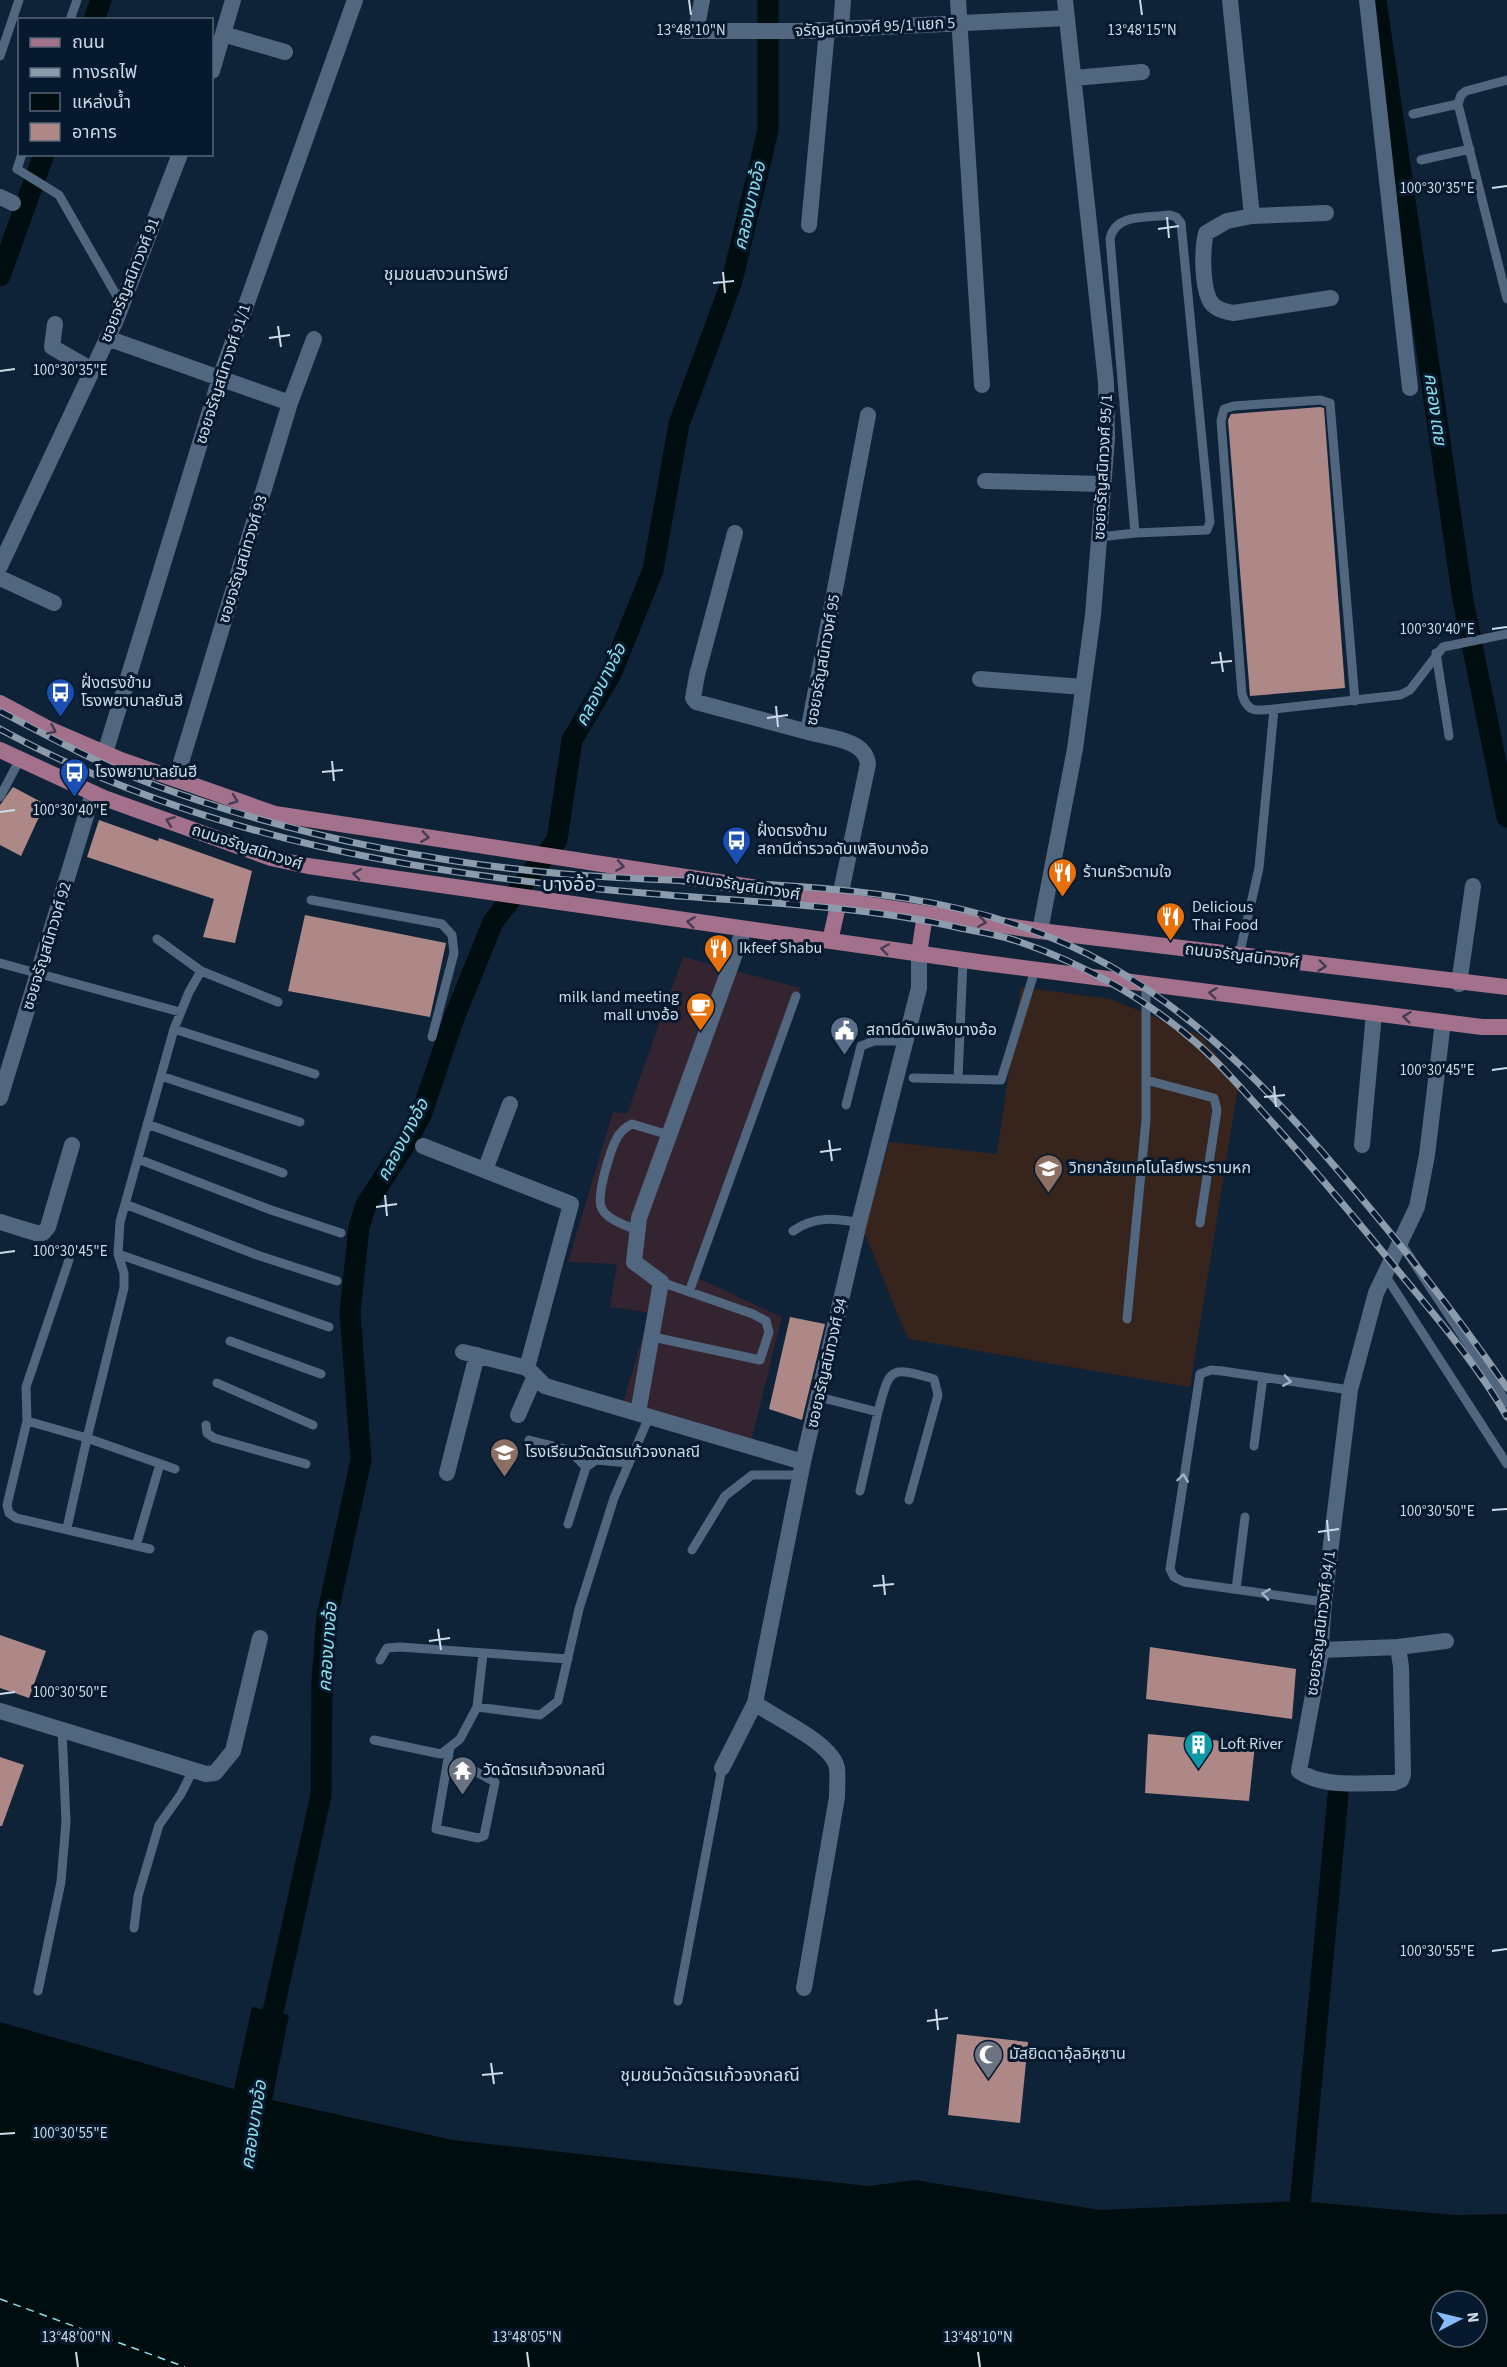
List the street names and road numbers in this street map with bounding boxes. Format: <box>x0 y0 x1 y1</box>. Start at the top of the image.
street label: จรัญสนิทวงศ์ 95/1 แยก 5 <box>794 12 956 42</box>
street label: ซอยจรัญสนิทวงศ์ 91 <box>95 214 165 346</box>
street label: ซอยจรัญสนิทวงศ์ 91/1 <box>190 301 256 447</box>
street label: ซอยจรัญสนิทวงศ์ 95/1 <box>1088 393 1118 541</box>
street label: ซอยจรัญสนิทวงศ์ 93 <box>213 492 273 626</box>
street label: ซอยจรัญสนิทวงศ์ 95 <box>801 593 845 727</box>
street label: ถนนจรัญสนิทวงศ์ <box>189 819 305 875</box>
street label: ถนนจรัญสนิทวงศ์ <box>684 866 802 906</box>
street label: ซอยจรัญสนิทวงศ์ 92 <box>17 879 77 1013</box>
street label: ถนนจรัญสนิทวงศ์ <box>1183 938 1301 974</box>
street label: ซอยจรัญสนิทวงศ์ 94 <box>801 1296 853 1430</box>
street label: ซอยจรัญสนิทวงศ์ 94/1 <box>1301 1549 1341 1697</box>

